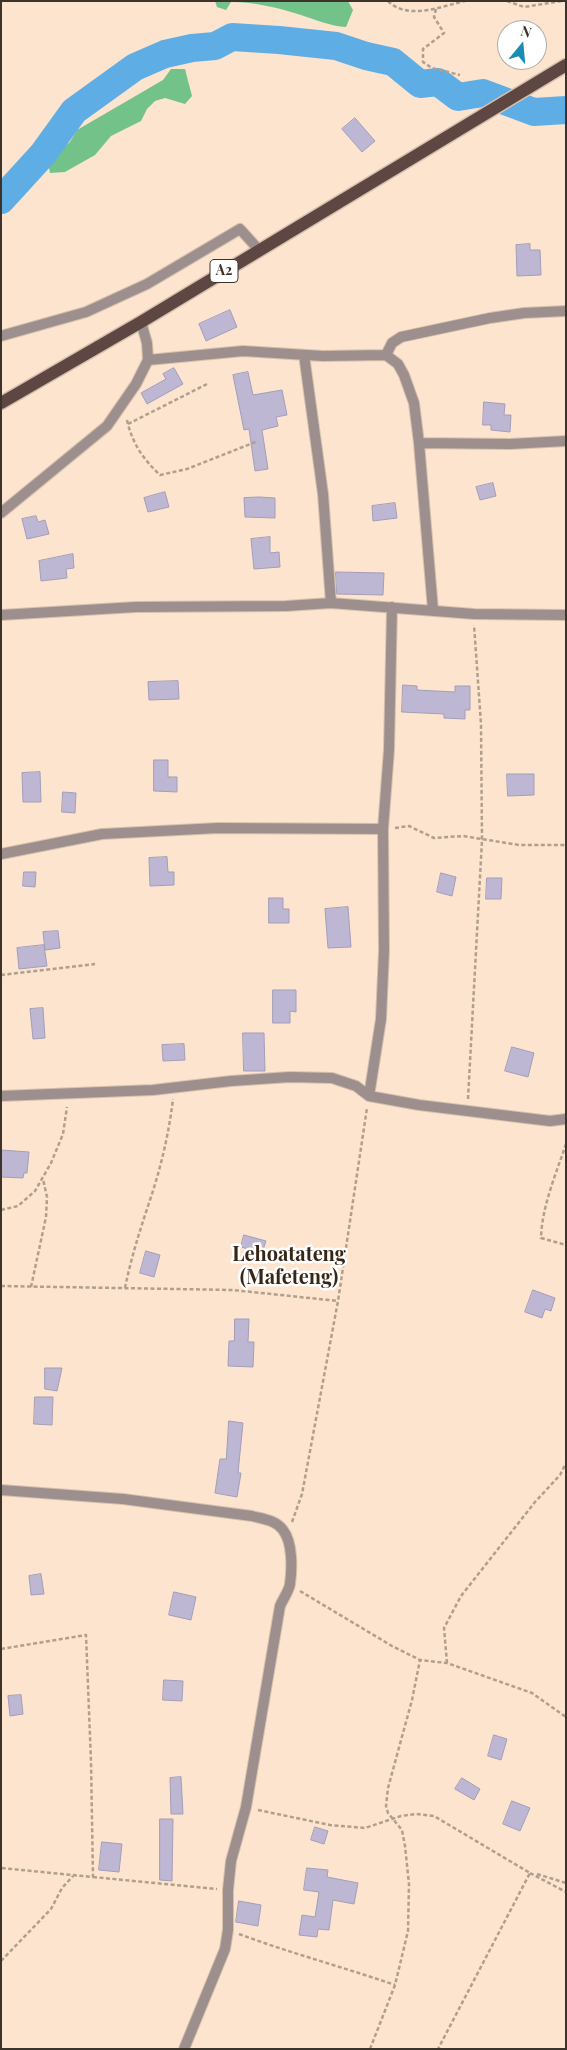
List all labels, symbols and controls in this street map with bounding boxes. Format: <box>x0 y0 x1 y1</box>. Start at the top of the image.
north arrow <box>497 20 547 70</box>
text: N <box>519 21 534 42</box>
road number: A2 <box>210 260 238 282</box>
district label: Lehoatateng (Mafeteng) <box>232 1243 346 1290</box>

